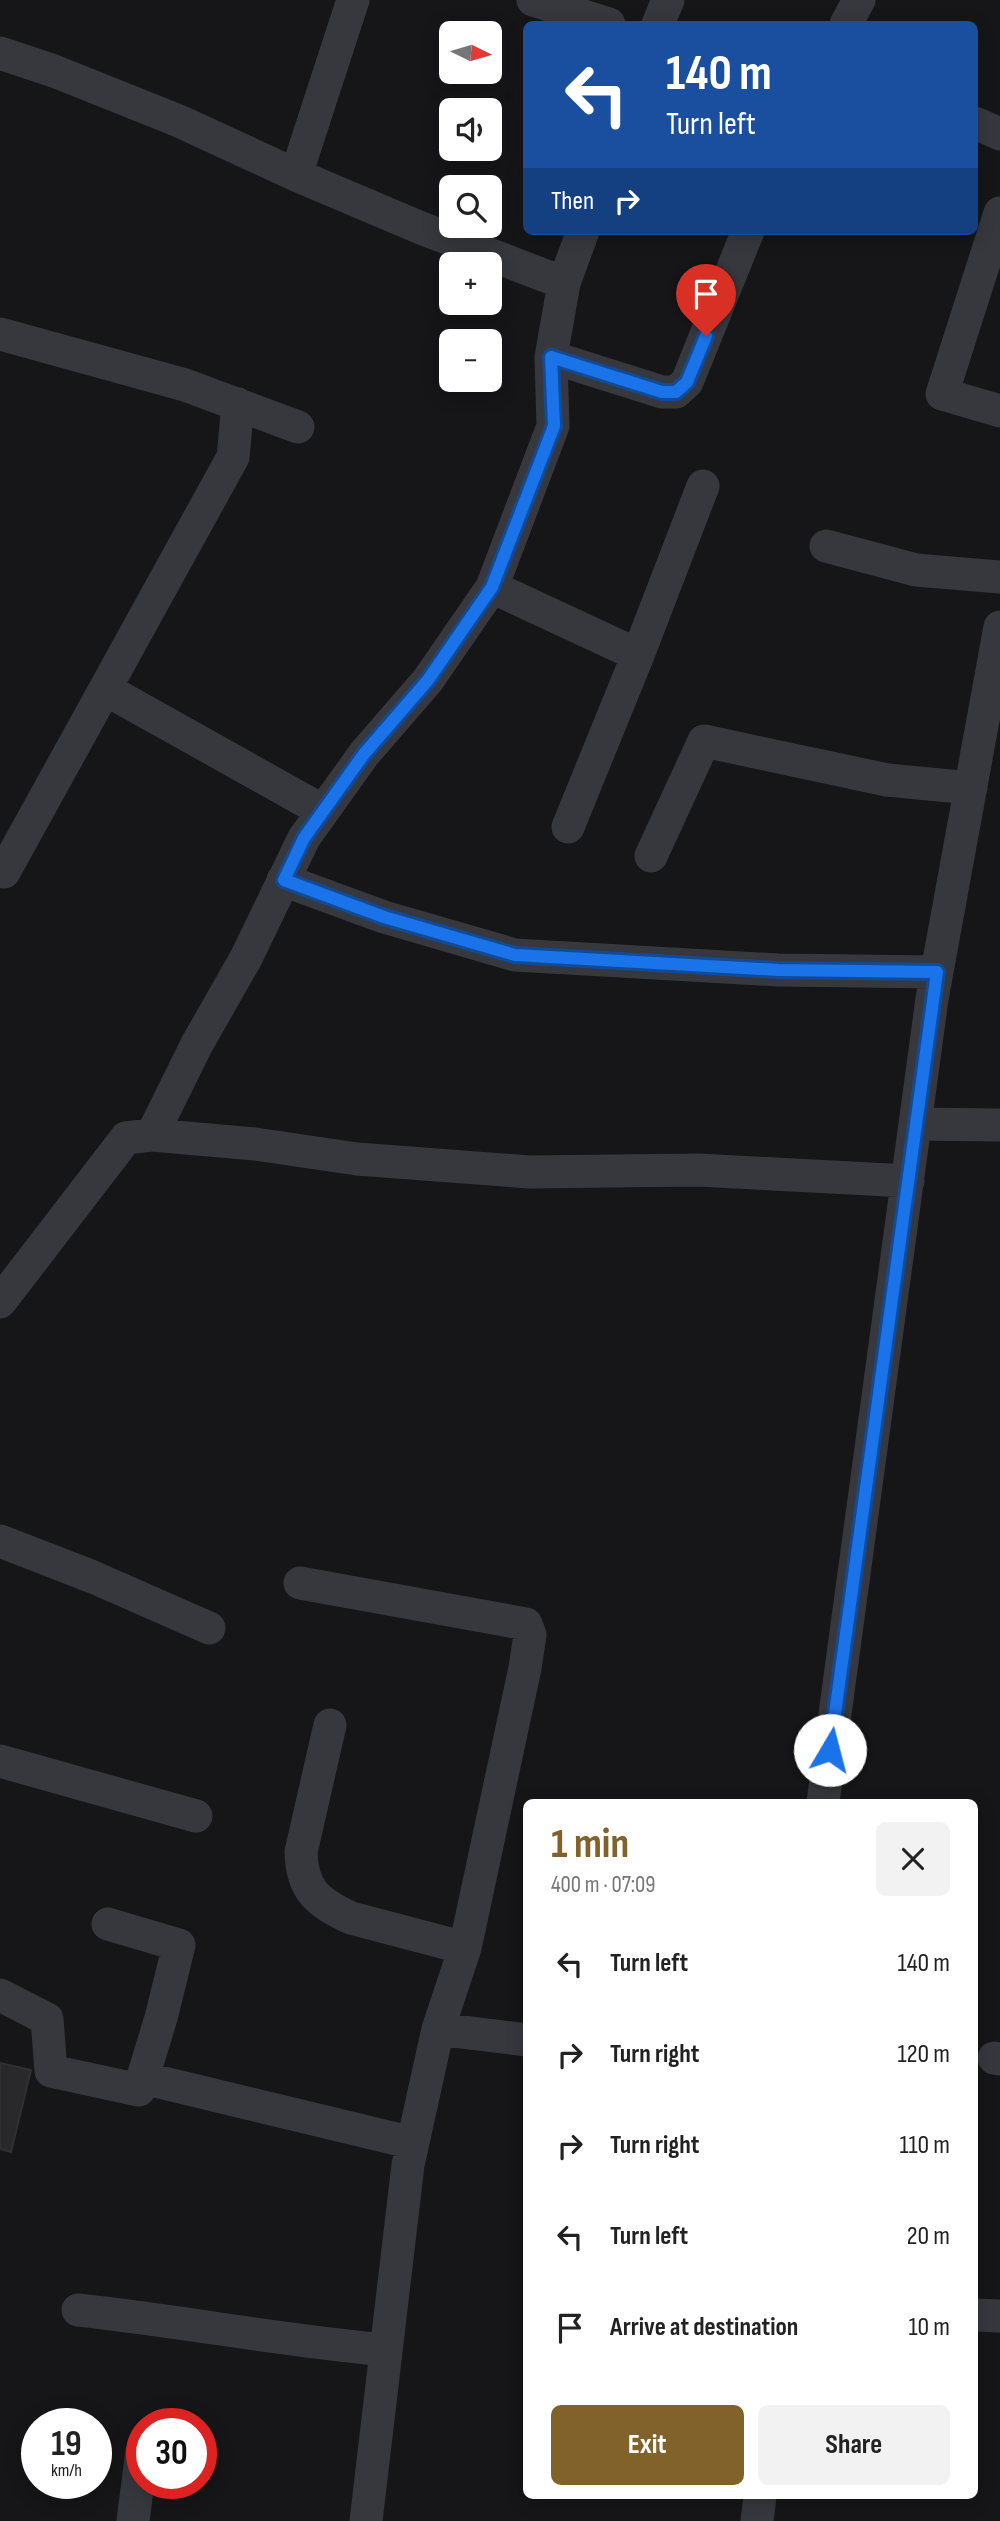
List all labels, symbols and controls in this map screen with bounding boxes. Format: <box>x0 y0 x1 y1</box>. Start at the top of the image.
north arrow <box>439 21 502 84</box>
map controls <box>439 21 502 392</box>
text: 140 m <box>666 45 772 104</box>
icon: left <box>551 49 642 140</box>
button: sound <box>439 98 502 161</box>
text: Turn left <box>666 105 756 144</box>
button: search <box>439 175 502 238</box>
icon: right <box>608 182 646 220</box>
text: Then <box>551 186 594 217</box>
button: + <box>439 252 502 315</box>
pin <box>676 264 736 336</box>
icon: arrive <box>687 275 725 313</box>
button: − <box>439 329 502 392</box>
position arrow <box>793 1713 867 1787</box>
text: 1 min <box>551 1819 629 1870</box>
button: close <box>876 1822 950 1896</box>
text: 400 m · 07:09 <box>551 1871 655 1899</box>
icon: left <box>551 1945 589 1983</box>
text: Turn left <box>610 1948 688 1979</box>
text: 140 m <box>898 1948 950 1979</box>
icon: right <box>551 2036 589 2074</box>
text: Turn right <box>610 2039 699 2070</box>
text: 120 m <box>897 2039 950 2070</box>
icon: right <box>551 2127 589 2165</box>
text: Turn right <box>610 2130 699 2161</box>
text: 110 m <box>899 2130 950 2161</box>
icon: left <box>551 2218 589 2256</box>
text: Turn left <box>610 2221 688 2252</box>
text: 20 m <box>907 2221 950 2252</box>
icon: arrive <box>551 2309 589 2347</box>
text: Arrive at destination <box>610 2312 798 2343</box>
text: 10 m <box>908 2312 950 2343</box>
button: Exit <box>551 2405 744 2485</box>
button: Share <box>758 2405 950 2485</box>
speed limit sign: 30 <box>126 2408 217 2499</box>
text: 19 <box>51 2423 82 2466</box>
text: km/h <box>51 2460 82 2481</box>

